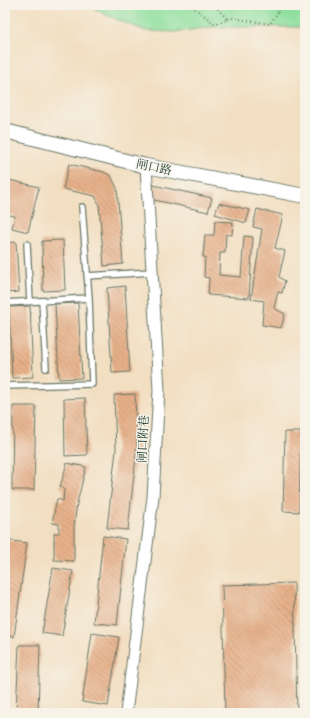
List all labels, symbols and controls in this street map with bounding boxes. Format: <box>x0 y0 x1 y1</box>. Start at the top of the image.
street label: 闸口路 <box>135 156 173 180</box>
street label: 闸口附巷 <box>135 415 153 463</box>

